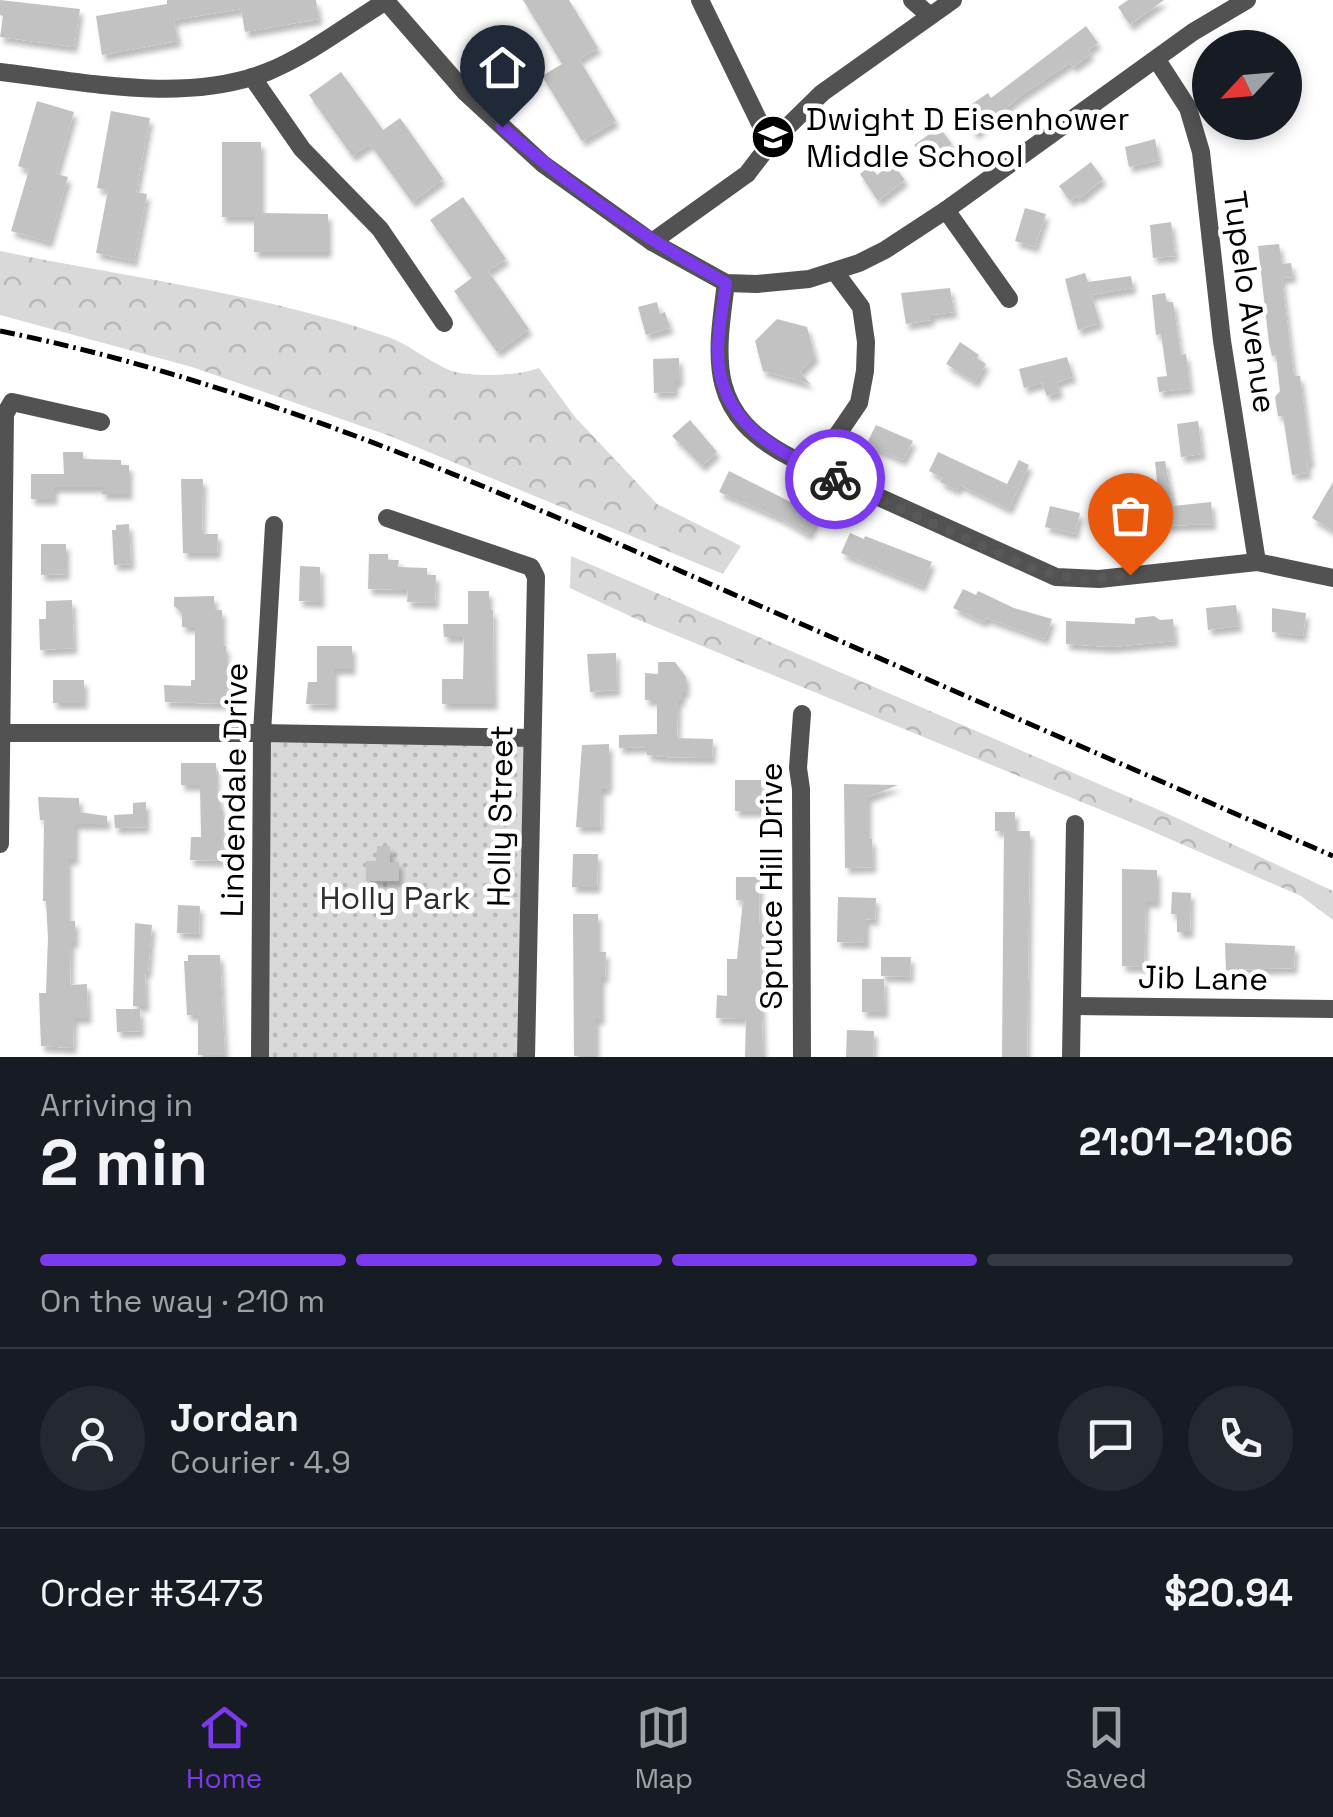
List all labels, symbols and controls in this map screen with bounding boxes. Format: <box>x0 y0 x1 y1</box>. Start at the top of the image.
pin <box>460 25 545 128</box>
north arrow <box>1192 30 1302 140</box>
map controls <box>1192 30 1302 140</box>
icon: home <box>475 40 530 95</box>
place label: Dwight D Eisenhower Middle School <box>806 99 1129 176</box>
school or university icon: Dwight D Eisenhower Middle School <box>750 114 796 160</box>
street label: Tupelo Avenue <box>1215 188 1285 416</box>
courier <box>785 429 885 529</box>
icon: bike <box>808 452 863 507</box>
pin <box>1088 473 1173 576</box>
icon: bag <box>1103 488 1158 543</box>
street label: Lindendale Drive <box>212 662 256 918</box>
street label: Holly Street <box>478 725 522 907</box>
street label: Spruce Hill Drive <box>751 762 791 1010</box>
park label: Holly Park <box>320 878 470 918</box>
street label: Jib Lane <box>1138 957 1268 999</box>
text: Arriving in <box>40 1085 193 1125</box>
text: 21:01–21:06 <box>1079 1118 1293 1166</box>
text: 2 min <box>40 1121 208 1204</box>
text: On the way · 210 m <box>40 1281 325 1321</box>
button: person <box>40 1386 145 1491</box>
button: chat <box>1058 1386 1163 1491</box>
button: phone <box>1188 1386 1293 1491</box>
text: Jordan <box>170 1394 299 1442</box>
text: Courier · 4.9 <box>170 1442 351 1482</box>
text: Order #3473 <box>40 1569 264 1617</box>
text: $20.94 <box>1164 1569 1293 1617</box>
tab: Home <box>186 1700 262 1796</box>
tab: Map <box>635 1700 693 1796</box>
tab: Saved <box>1065 1700 1147 1796</box>

